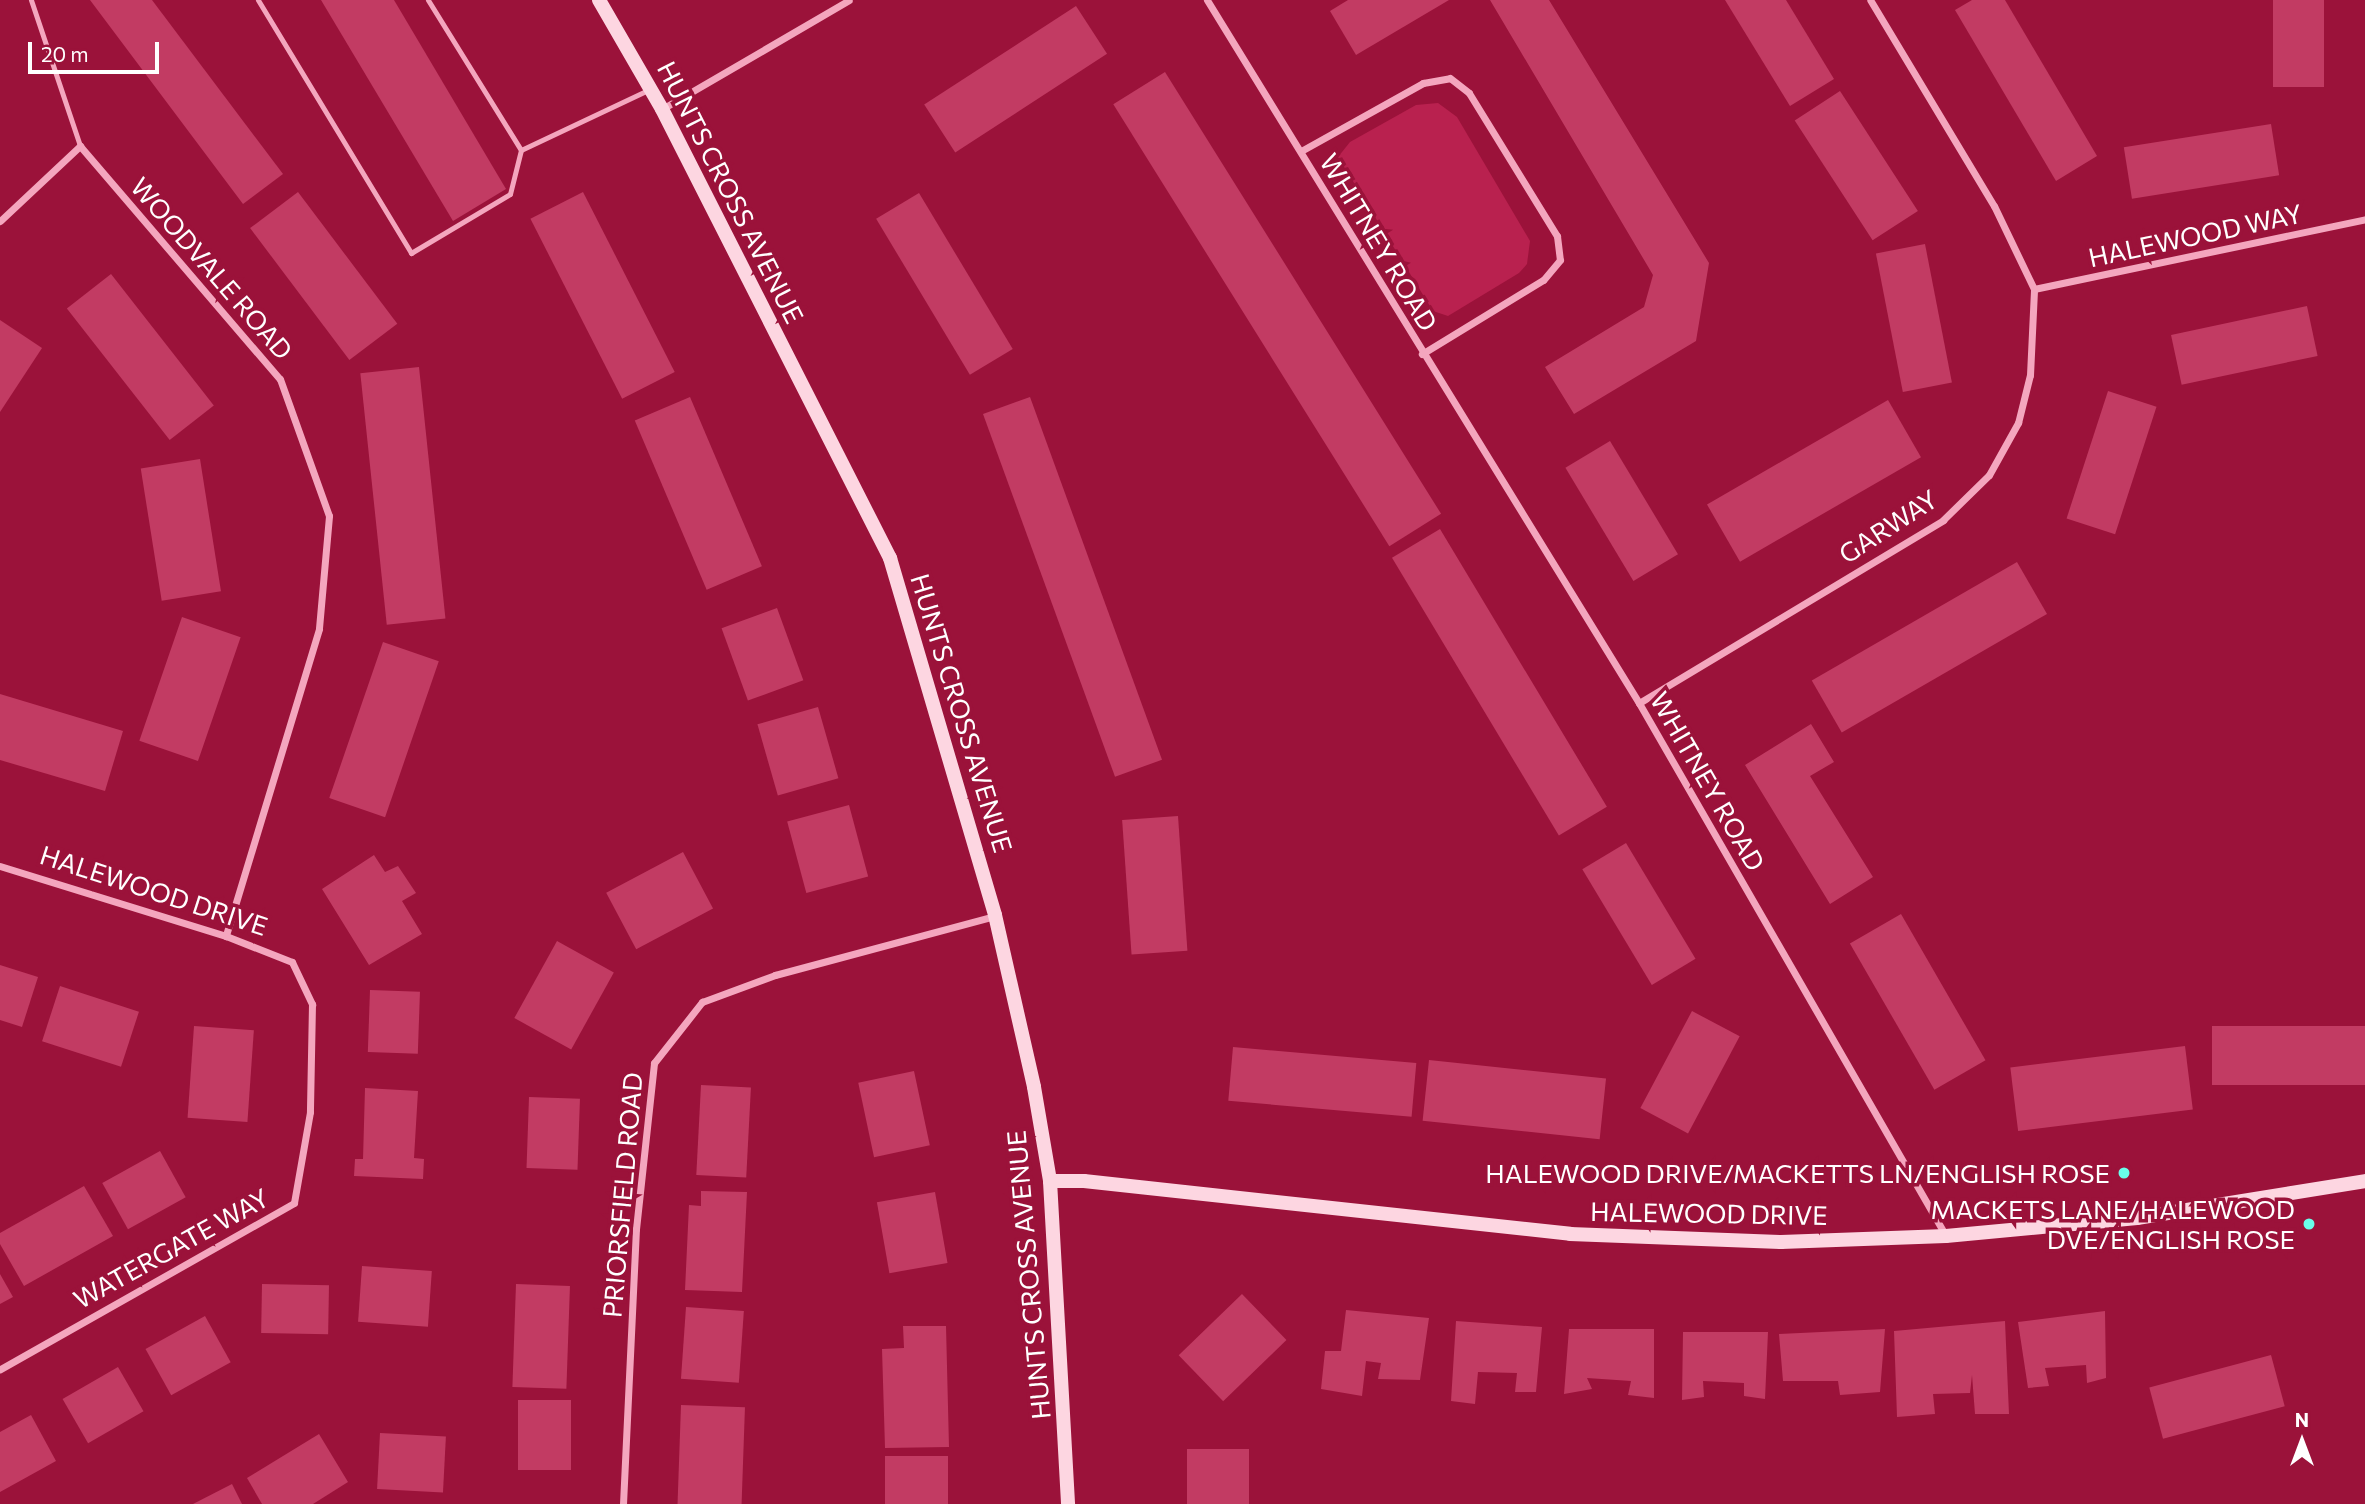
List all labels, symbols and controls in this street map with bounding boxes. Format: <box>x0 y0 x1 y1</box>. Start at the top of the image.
scale bar <box>32 28 163 72</box>
text: 20 m <box>41 41 89 66</box>
street label: HUNTS CROSS AVENUE <box>651 56 811 328</box>
street label: WHITNEY ROAD <box>1314 148 1444 336</box>
street label: WOODVALE ROAD <box>125 171 299 365</box>
street label: HALEWOOD WAY <box>2085 197 2305 273</box>
street label: GARWAY <box>1833 483 1943 569</box>
street label: HUNTS CROSS AVENUE <box>905 570 1019 856</box>
street label: WHITNEY ROAD <box>1644 686 1772 876</box>
street label: HALEWOOD DRIVE <box>36 838 272 942</box>
street label: PRIORSFIELD ROAD <box>596 1071 648 1319</box>
street label: HUNTS CROSS AVENUE <box>1000 1129 1056 1421</box>
place label: HALEWOOD DRIVE/MACKETTS LN/ENGLISH ROSE <box>1485 1157 2110 1189</box>
marker: HALEWOOD DRIVE/MACKETTS LN/ENGLISH ROSE <box>2116 1165 2132 1181</box>
street label: WATERGATE WAY <box>68 1181 274 1315</box>
place label: MACKETS LANE/HALEWOOD DVE/ENGLISH ROSE <box>1931 1193 2295 1254</box>
street label: HALEWOOD DRIVE <box>1590 1195 1828 1231</box>
marker: MACKETS LANE/HALEWOOD DVE/ENGLISH ROSE <box>2301 1216 2317 1232</box>
north arrow <box>2267 1406 2337 1476</box>
text: N <box>2295 1408 2309 1431</box>

